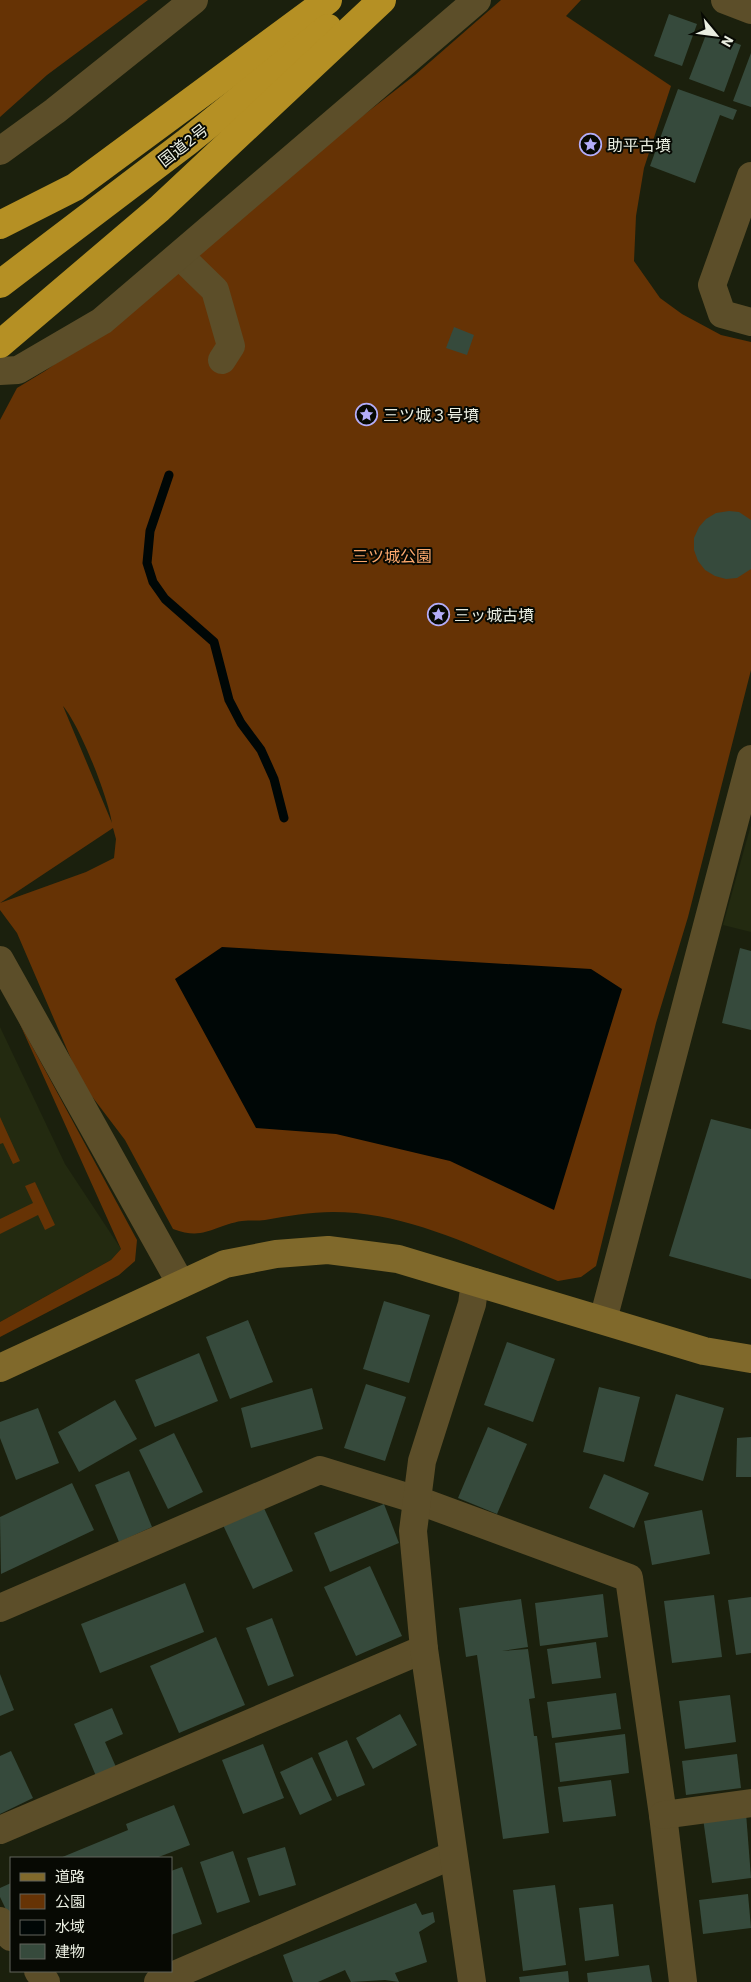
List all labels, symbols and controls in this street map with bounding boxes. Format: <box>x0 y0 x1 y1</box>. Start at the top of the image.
north arrow <box>691 10 741 60</box>
text: N <box>717 33 738 50</box>
street label: 国道2号 <box>154 119 212 171</box>
place icon: 助平古墳 <box>579 133 603 157</box>
place label: 助平古墳 <box>607 135 671 155</box>
place icon: 三ツ城３号墳 <box>355 403 379 427</box>
place label: 三ツ城３号墳 <box>383 405 479 425</box>
park label: 三ツ城公園 <box>352 546 432 566</box>
place icon: 三ッ城古墳 <box>426 603 450 627</box>
place label: 三ッ城古墳 <box>454 605 534 625</box>
legend <box>10 1857 172 1972</box>
text: 道路 <box>55 1867 85 1886</box>
text: 公園 <box>55 1892 85 1911</box>
text: 水域 <box>55 1917 85 1936</box>
text: 建物 <box>55 1942 85 1961</box>

